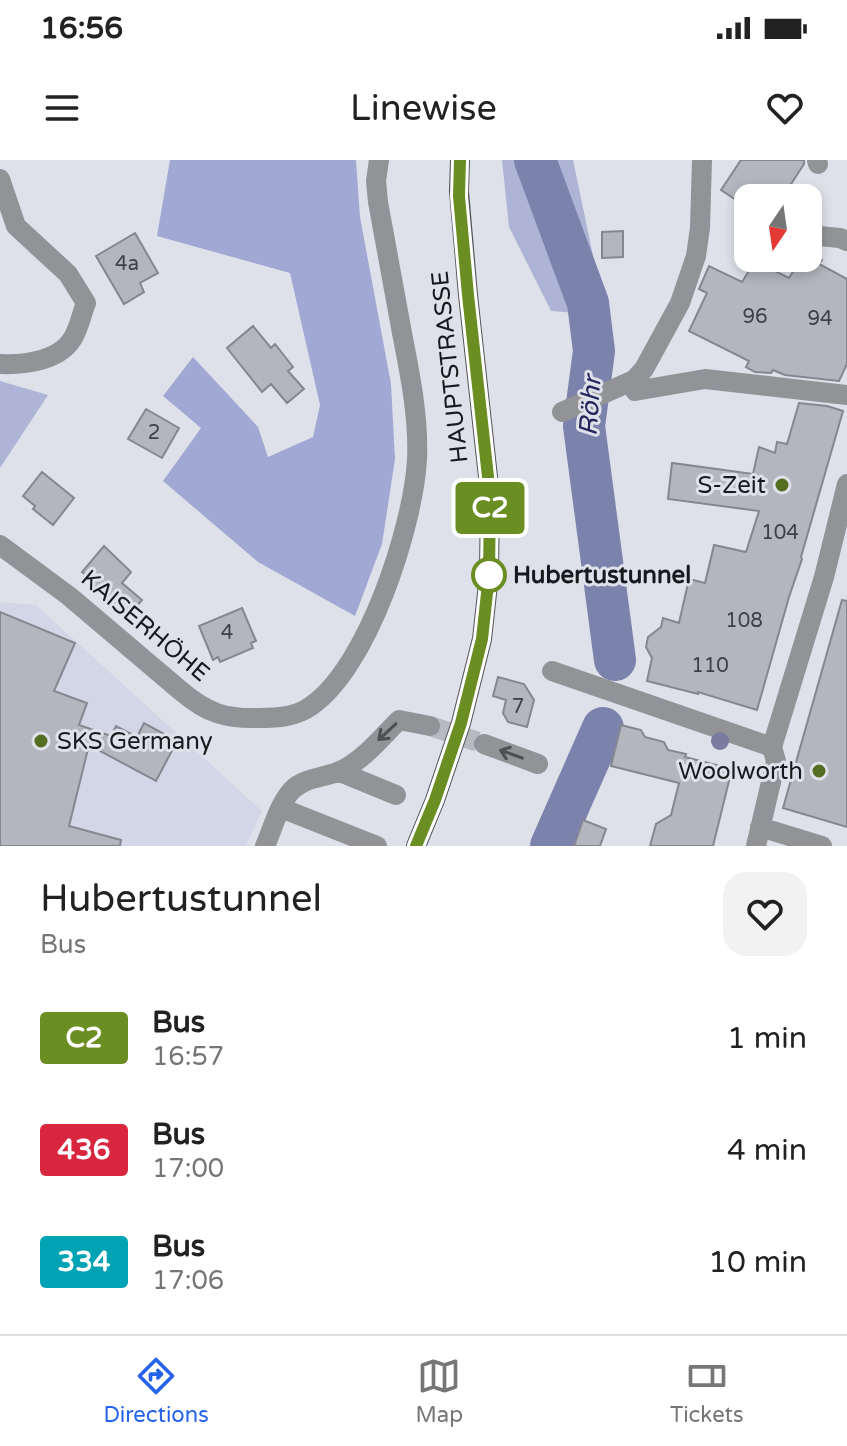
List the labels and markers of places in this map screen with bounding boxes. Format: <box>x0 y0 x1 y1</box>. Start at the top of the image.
place label: S-Zeit <box>697 471 766 500</box>
marker: S-Zeit <box>773 476 791 494</box>
marker: Hubertustunnel <box>472 558 506 592</box>
place label: Hubertustunnel <box>513 561 691 590</box>
place label: SKS Germany <box>57 727 213 756</box>
marker: SKS Germany <box>32 732 50 750</box>
place label: Woolworth <box>678 757 803 786</box>
marker: Woolworth <box>810 762 828 780</box>

